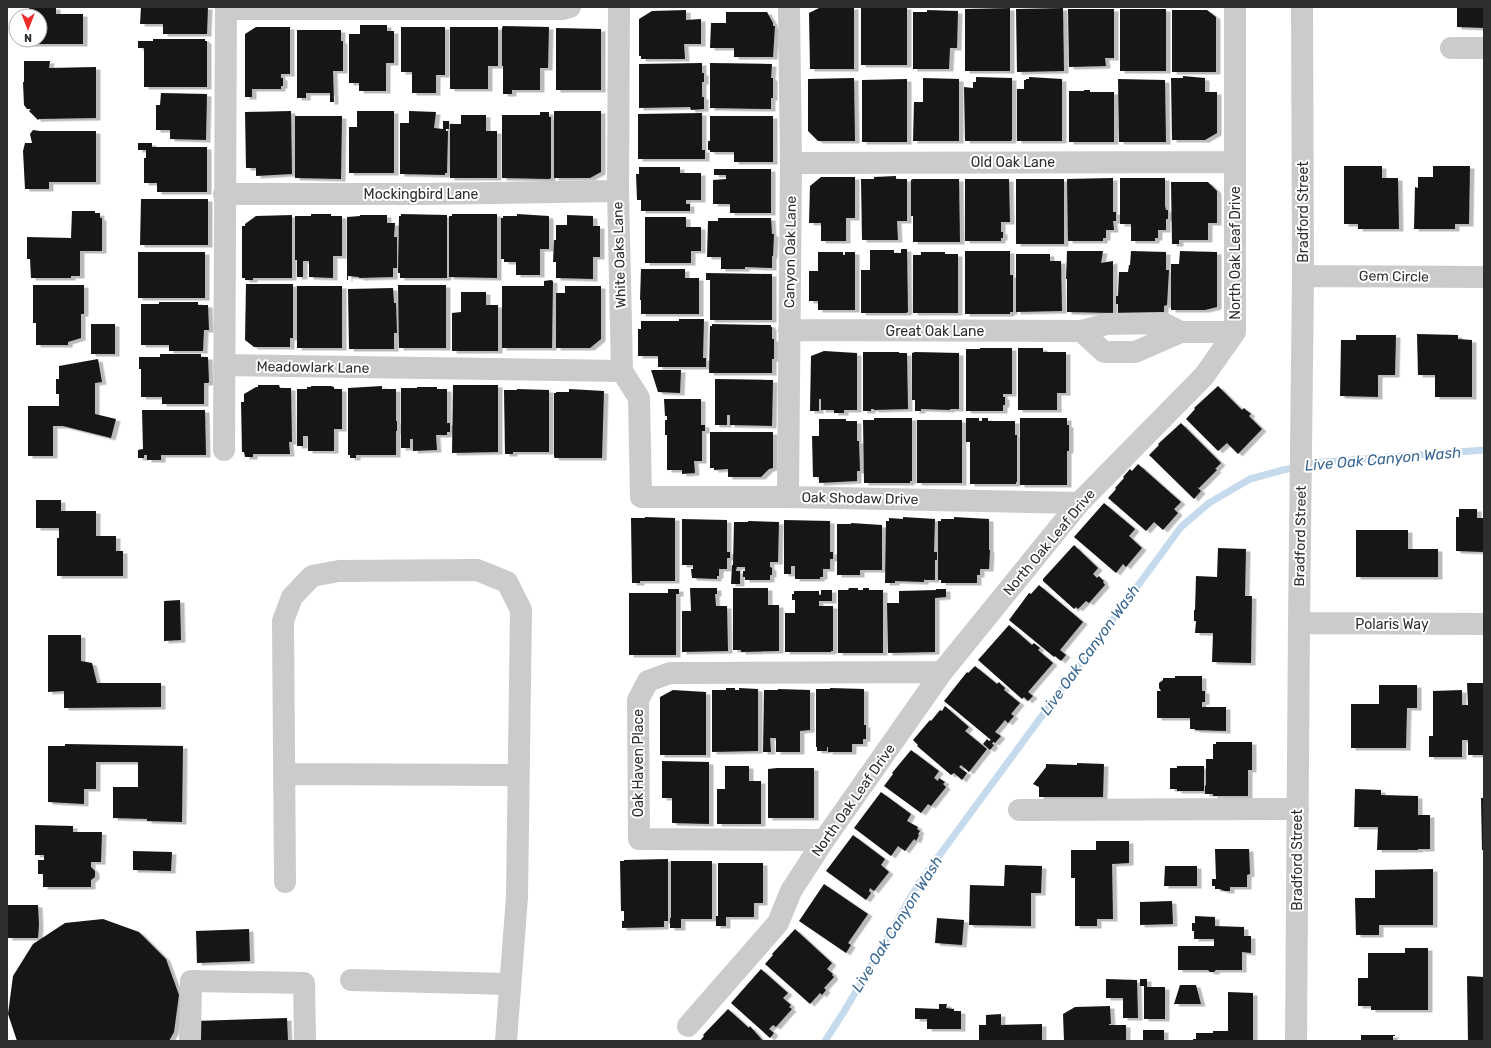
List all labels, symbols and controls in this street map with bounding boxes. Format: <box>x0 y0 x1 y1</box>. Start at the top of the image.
north arrow <box>8 8 48 48</box>
text: N <box>24 31 32 44</box>
street label: Old Oak Lane <box>971 154 1055 171</box>
street label: Bradford Street <box>1295 161 1312 263</box>
street label: Mockingbird Lane <box>364 186 479 203</box>
street label: North Oak Leaf Drive <box>1227 186 1244 320</box>
street label: Canyon Oak Lane <box>781 196 800 308</box>
street label: White Oaks Lane <box>609 201 630 309</box>
street label: Gem Circle <box>1359 267 1429 286</box>
street label: Great Oak Lane <box>886 323 985 340</box>
street label: Meadowlark Lane <box>256 358 370 377</box>
water label: Live Oak Canyon Wash <box>1304 443 1462 475</box>
street label: Bradford Street <box>1291 485 1310 587</box>
street label: North Oak Leaf Drive <box>1000 486 1099 599</box>
street label: Oak Shodaw Drive <box>801 489 919 508</box>
water label: Live Oak Canyon Wash <box>1037 581 1143 719</box>
street label: Polaris Way <box>1355 616 1429 633</box>
street label: Oak Haven Place <box>630 709 647 817</box>
street label: North Oak Leaf Drive <box>808 741 899 860</box>
street label: Bradford Street <box>1289 809 1306 911</box>
water label: Live Oak Canyon Wash <box>848 853 946 995</box>

